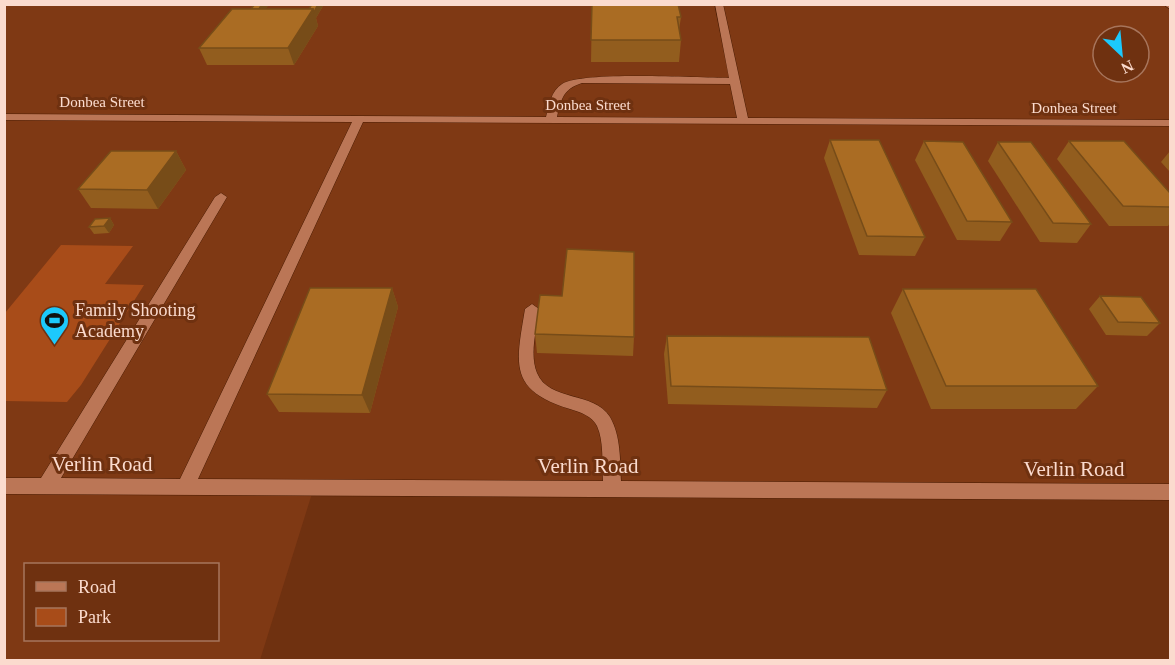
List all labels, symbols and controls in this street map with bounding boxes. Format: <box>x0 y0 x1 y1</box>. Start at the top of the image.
north arrow <box>1091 24 1151 84</box>
text: N <box>1118 57 1136 77</box>
street label: Donbea Street <box>59 94 146 110</box>
street label: Donbea Street <box>545 97 632 113</box>
street label: Donbea Street <box>1031 100 1118 116</box>
place label: Family Shooting Academy <box>75 300 196 341</box>
sports icon: Family Shooting Academy <box>38 304 70 346</box>
street label: Verlin Road <box>52 452 153 476</box>
street label: Verlin Road <box>538 454 639 478</box>
street label: Verlin Road <box>1024 457 1125 481</box>
legend <box>24 563 219 641</box>
text: Road <box>78 577 116 597</box>
text: Park <box>78 607 111 627</box>

